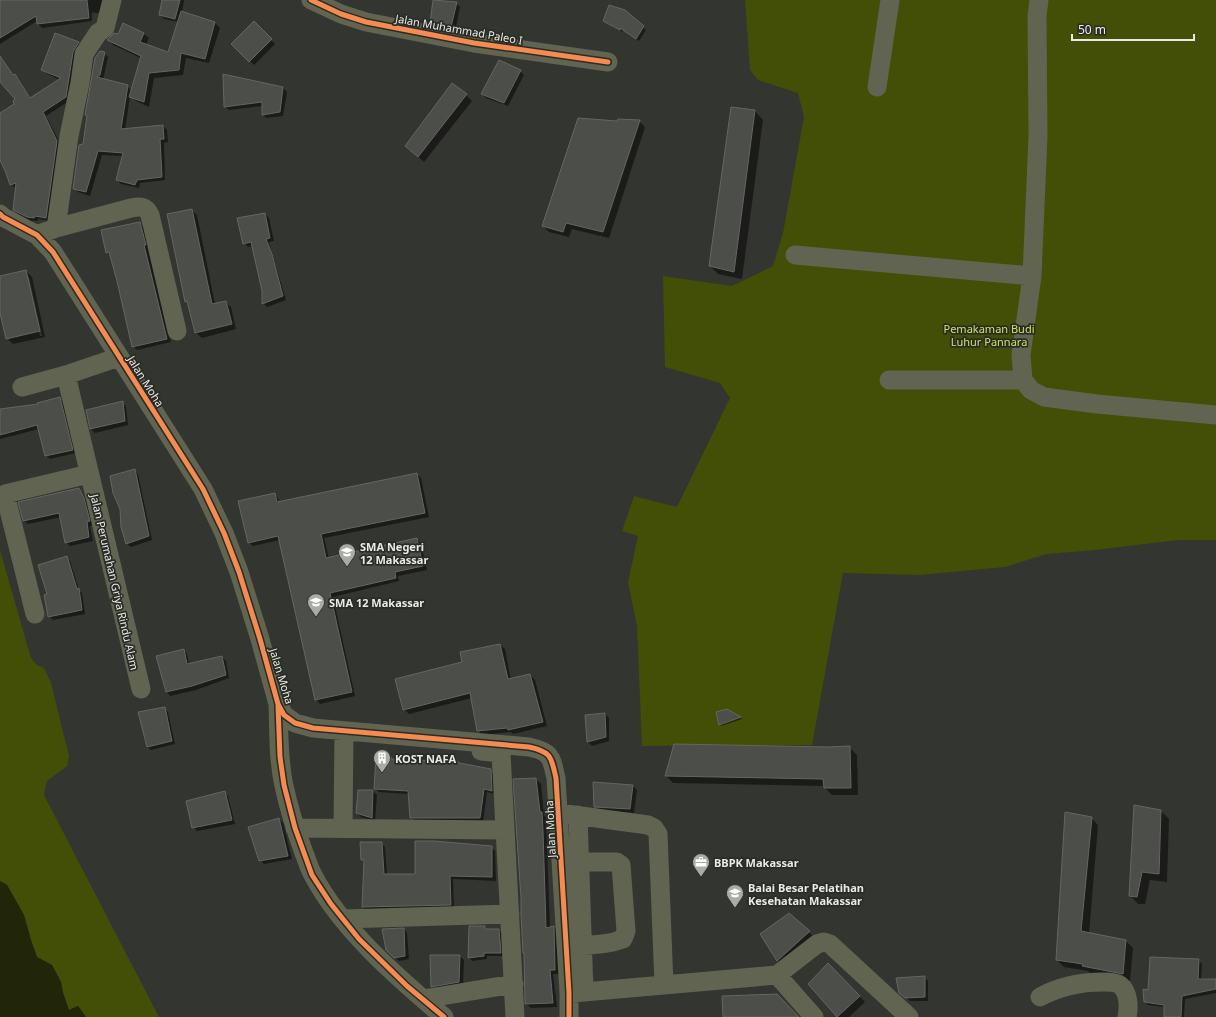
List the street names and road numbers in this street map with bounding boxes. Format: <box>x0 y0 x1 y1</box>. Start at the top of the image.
street label: Jalan Muhammad Paleo I <box>393 10 524 48</box>
street label: Jalan Moha <box>124 352 168 409</box>
street label: Jalan Perumahan Griya Rindu Alam <box>87 491 143 672</box>
street label: Jalan Moha <box>266 645 298 706</box>
street label: Jalan Moha <box>541 800 559 859</box>

